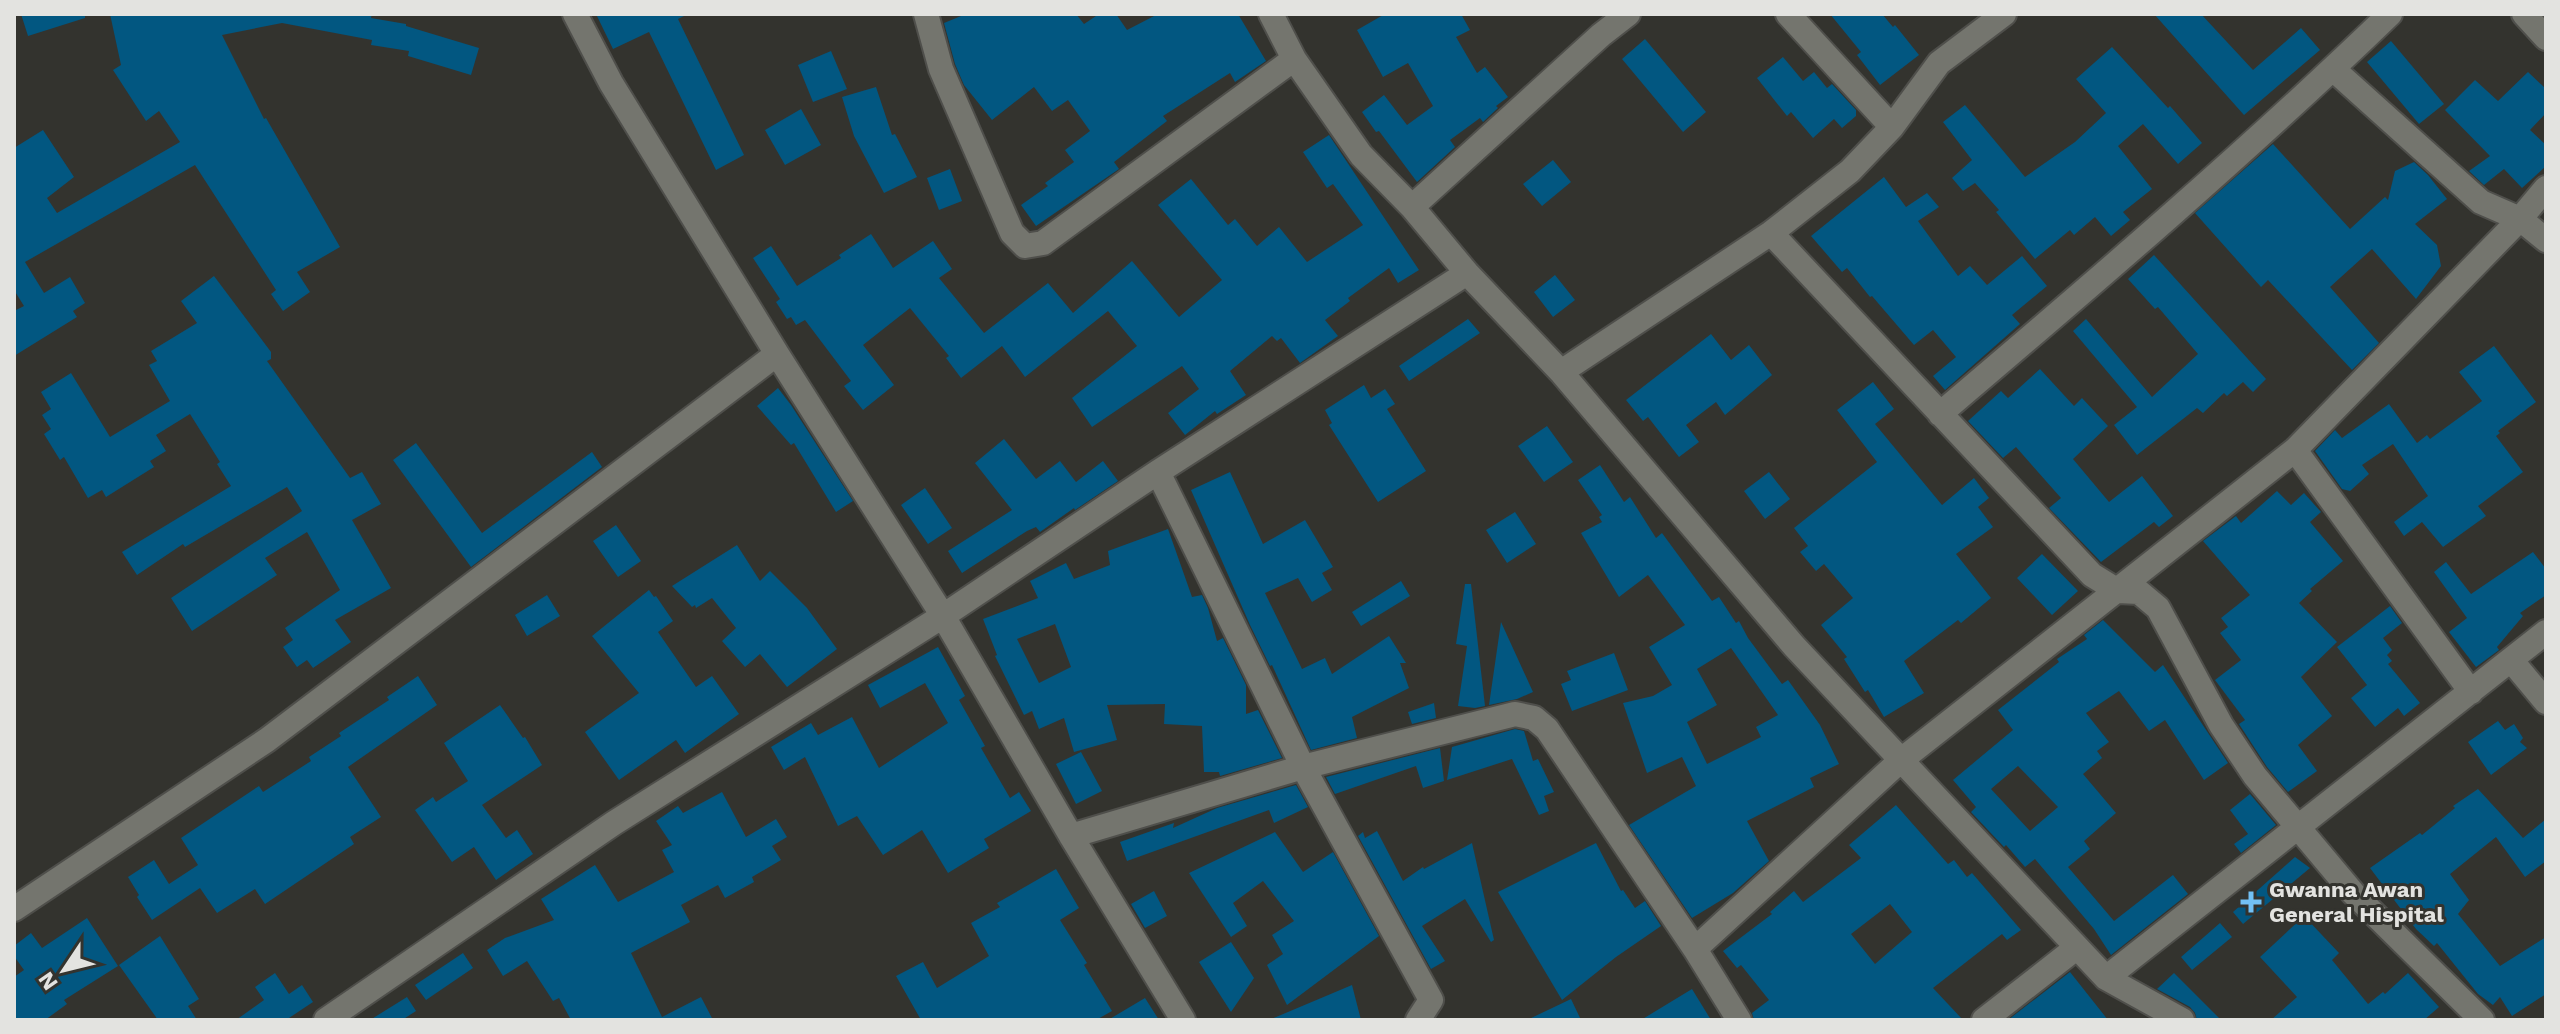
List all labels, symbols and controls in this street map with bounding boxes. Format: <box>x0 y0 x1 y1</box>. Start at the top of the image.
place label: Gwanna Awan General Hispital <box>2269 877 2444 927</box>
marker: Gwanna Awan General Hispital <box>2240 891 2262 913</box>
north arrow <box>24 930 104 1010</box>
text: N <box>33 967 63 995</box>

